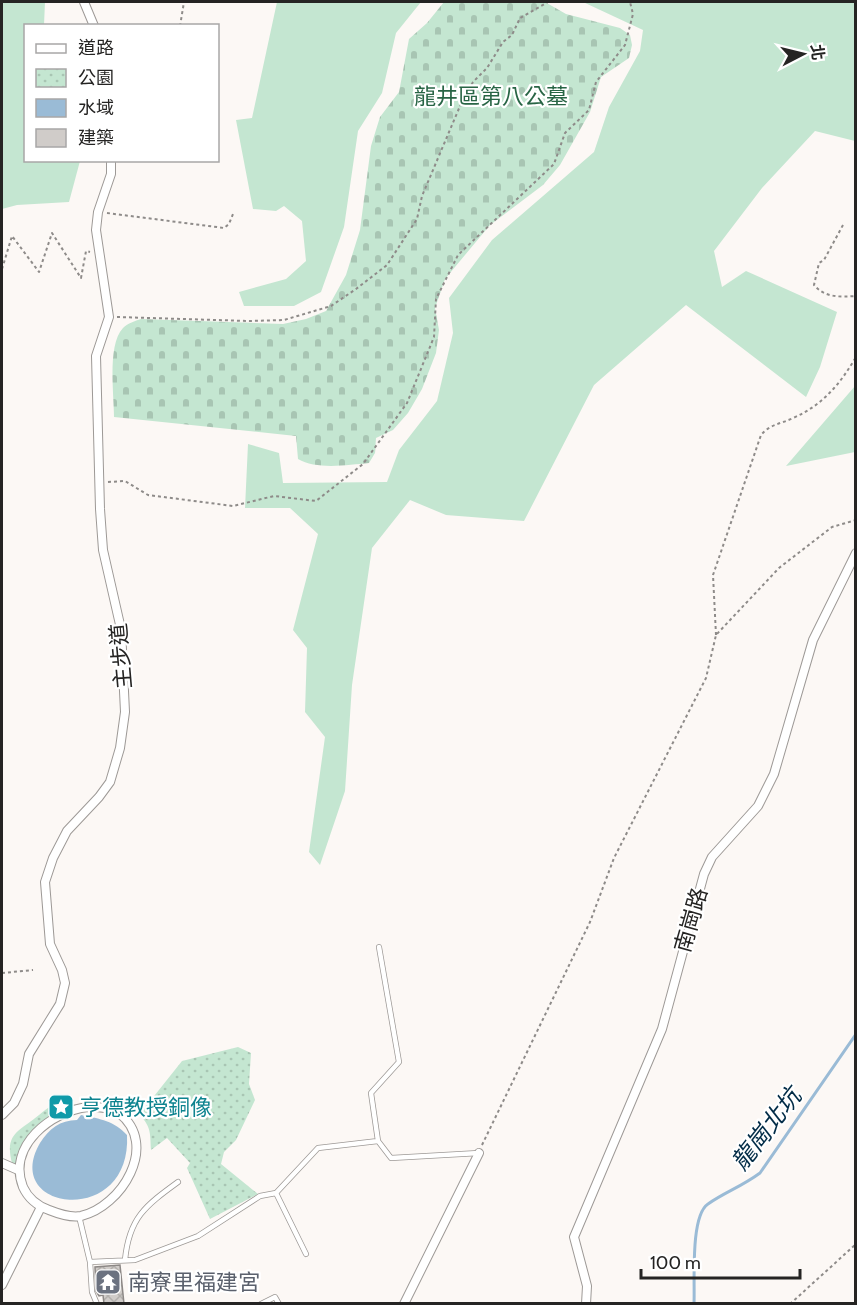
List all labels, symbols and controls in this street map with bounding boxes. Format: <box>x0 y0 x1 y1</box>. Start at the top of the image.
legend <box>24 24 219 162</box>
north arrow <box>773 24 833 84</box>
text: 道路 <box>78 37 114 59</box>
text: 北 <box>807 43 828 61</box>
text: 公園 <box>78 67 114 89</box>
park label: 龍井區第八公墓 <box>414 83 568 110</box>
text: 水域 <box>78 97 114 119</box>
text: 建築 <box>78 127 114 149</box>
street label: 主步道 <box>105 622 137 690</box>
street label: 南崗路 <box>669 885 713 955</box>
water label: 龍崗北坑 <box>725 1080 809 1176</box>
place icon: 亨德教授銅像 <box>46 1092 76 1122</box>
place label: 亨德教授銅像 <box>80 1094 212 1121</box>
scale bar <box>641 1242 800 1280</box>
text: 100 m <box>650 1252 701 1274</box>
temple icon: 南寮里福建宮 <box>93 1267 123 1297</box>
place label: 南寮里福建宮 <box>128 1269 260 1296</box>

